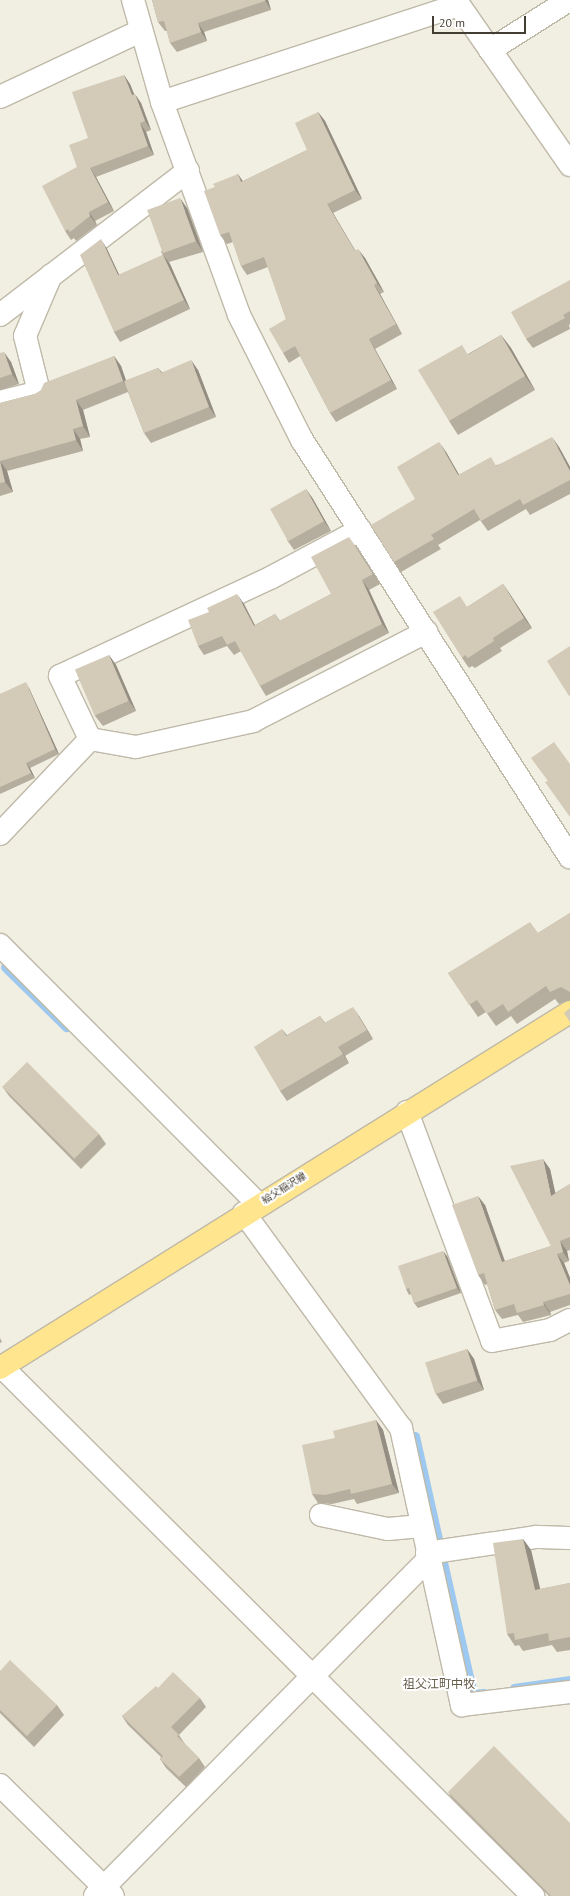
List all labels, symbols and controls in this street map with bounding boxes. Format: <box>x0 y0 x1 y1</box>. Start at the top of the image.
scale bar <box>434 8 528 34</box>
text: 20 m <box>439 15 465 30</box>
street label: 給父稲沢線 <box>260 1170 308 1206</box>
district label: 祖父江町中牧 <box>403 1677 475 1691</box>

